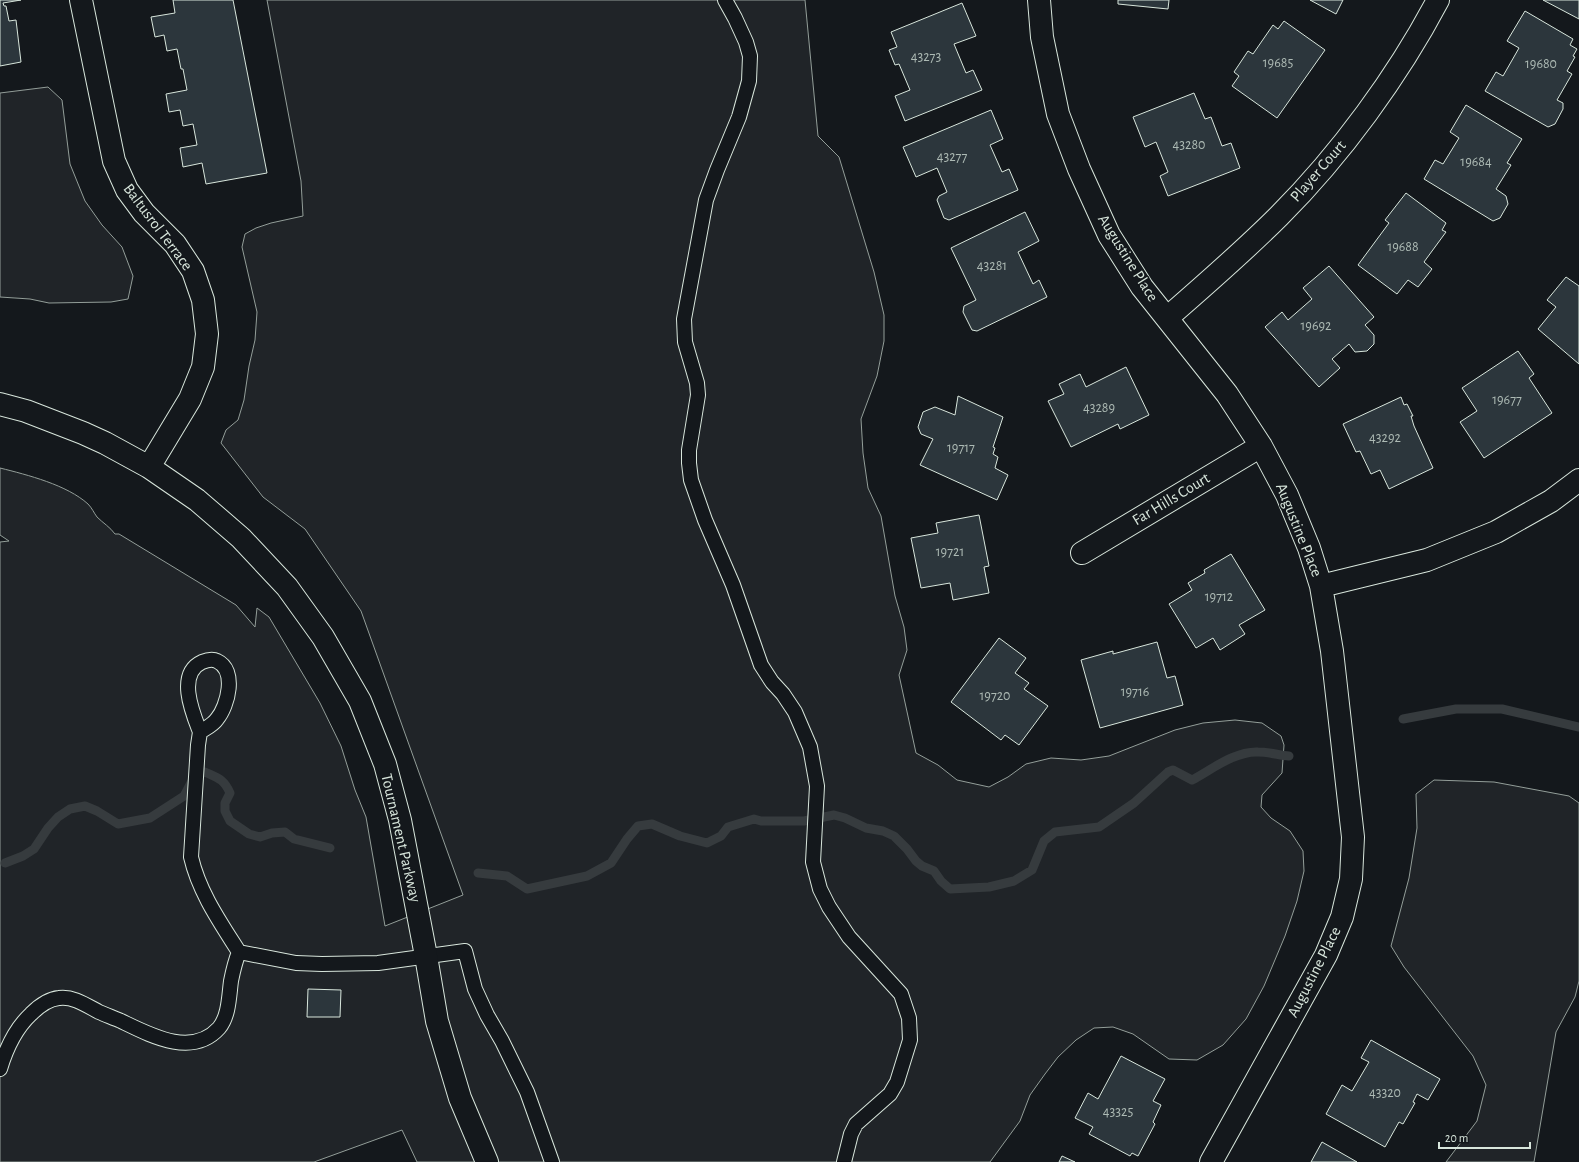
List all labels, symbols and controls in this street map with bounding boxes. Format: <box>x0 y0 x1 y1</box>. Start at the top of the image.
house number: 43273 <box>911 50 941 64</box>
house number: 19685 <box>1263 56 1293 70</box>
house number: 19680 <box>1525 57 1557 71</box>
street label: Player Court <box>1287 137 1350 205</box>
house number: 43280 <box>1173 138 1205 152</box>
house number: 43277 <box>937 150 967 164</box>
house number: 19684 <box>1460 155 1492 169</box>
street label: Baltusrol Terrace <box>120 181 196 273</box>
street label: Augustine Place <box>1095 212 1161 304</box>
house number: 19688 <box>1387 240 1419 254</box>
house number: 43281 <box>977 259 1007 273</box>
house number: 19692 <box>1301 319 1331 333</box>
house number: 19677 <box>1492 393 1522 407</box>
house number: 43289 <box>1083 401 1115 415</box>
house number: 43292 <box>1369 431 1401 445</box>
house number: 19717 <box>947 441 975 455</box>
street label: Far Hills Court <box>1130 470 1212 528</box>
street label: Augustine Place <box>1273 481 1325 579</box>
house number: 19721 <box>936 545 964 559</box>
house number: 19712 <box>1205 590 1233 604</box>
house number: 19716 <box>1121 685 1149 699</box>
house number: 19720 <box>980 689 1011 703</box>
street label: Tournament Parkway <box>377 772 424 904</box>
street label: Augustine Place <box>1284 924 1344 1020</box>
house number: 43320 <box>1369 1086 1401 1100</box>
house number: 43325 <box>1103 1105 1133 1119</box>
scale bar <box>1439 1124 1530 1150</box>
text: 20 m <box>1445 1132 1468 1144</box>

